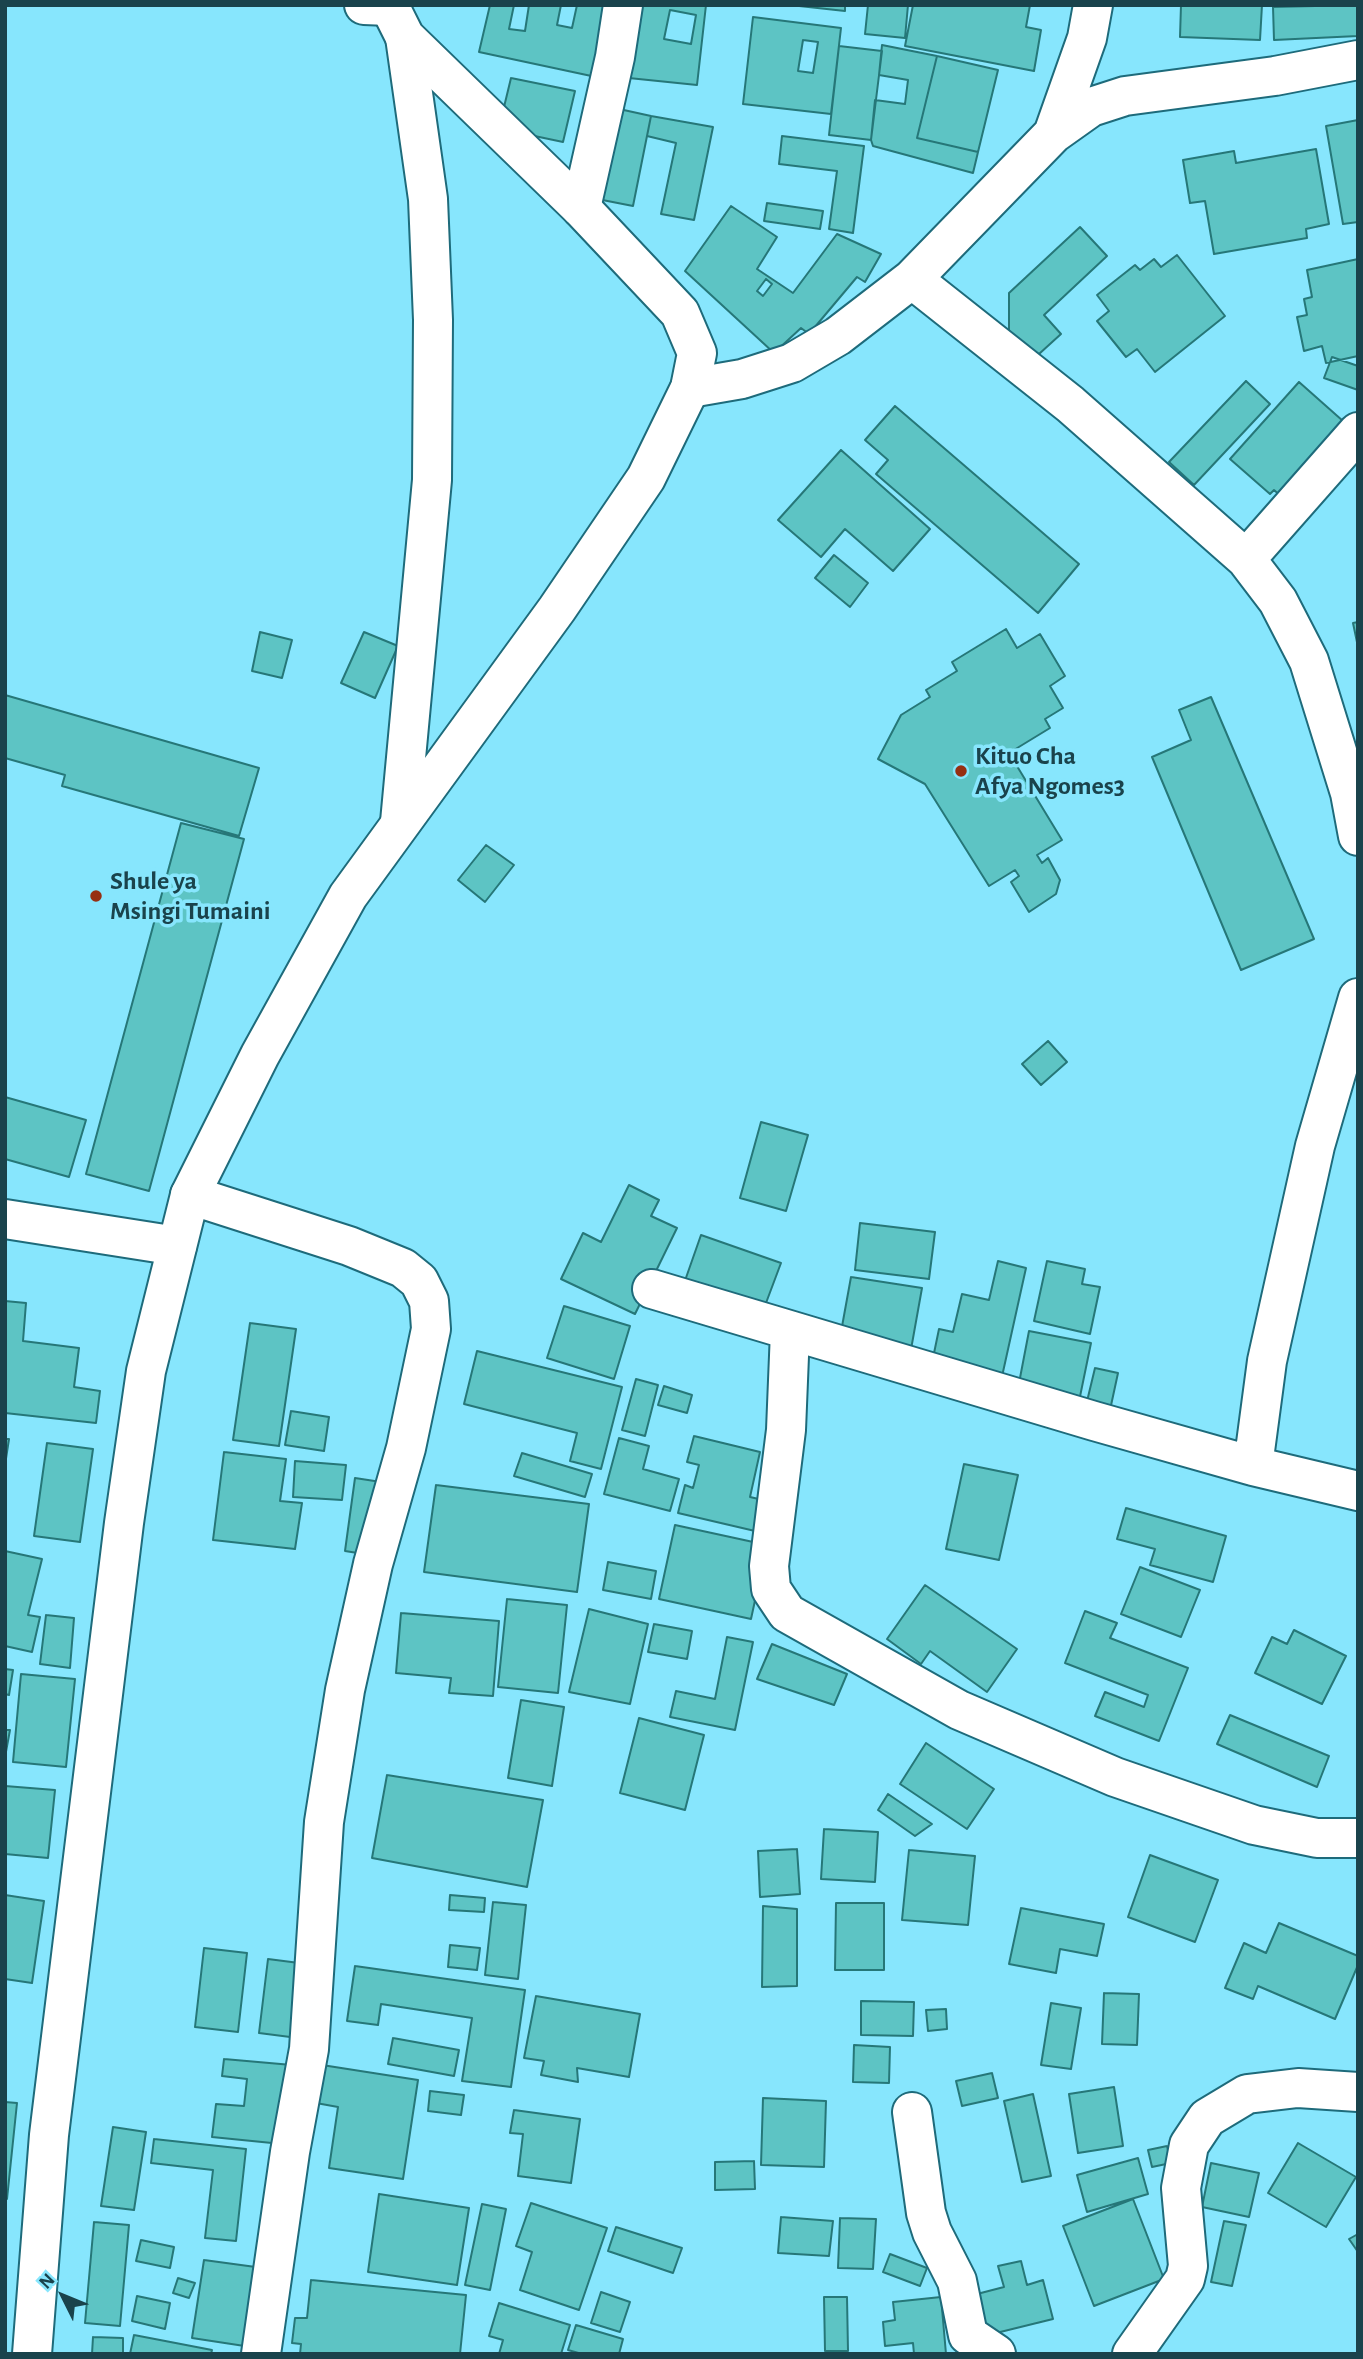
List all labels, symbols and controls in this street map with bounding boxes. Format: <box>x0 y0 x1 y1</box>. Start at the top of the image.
place label: Kituo Cha Afya Ngomes3 <box>975 740 1125 802</box>
marker: Kituo Cha Afya Ngomes3 <box>953 763 969 779</box>
place label: Shule ya Msingi Tumaini <box>110 865 271 926</box>
marker: Shule ya Msingi Tumaini <box>88 888 104 904</box>
north arrow <box>28 2261 98 2331</box>
text: N <box>36 2270 59 2293</box>

